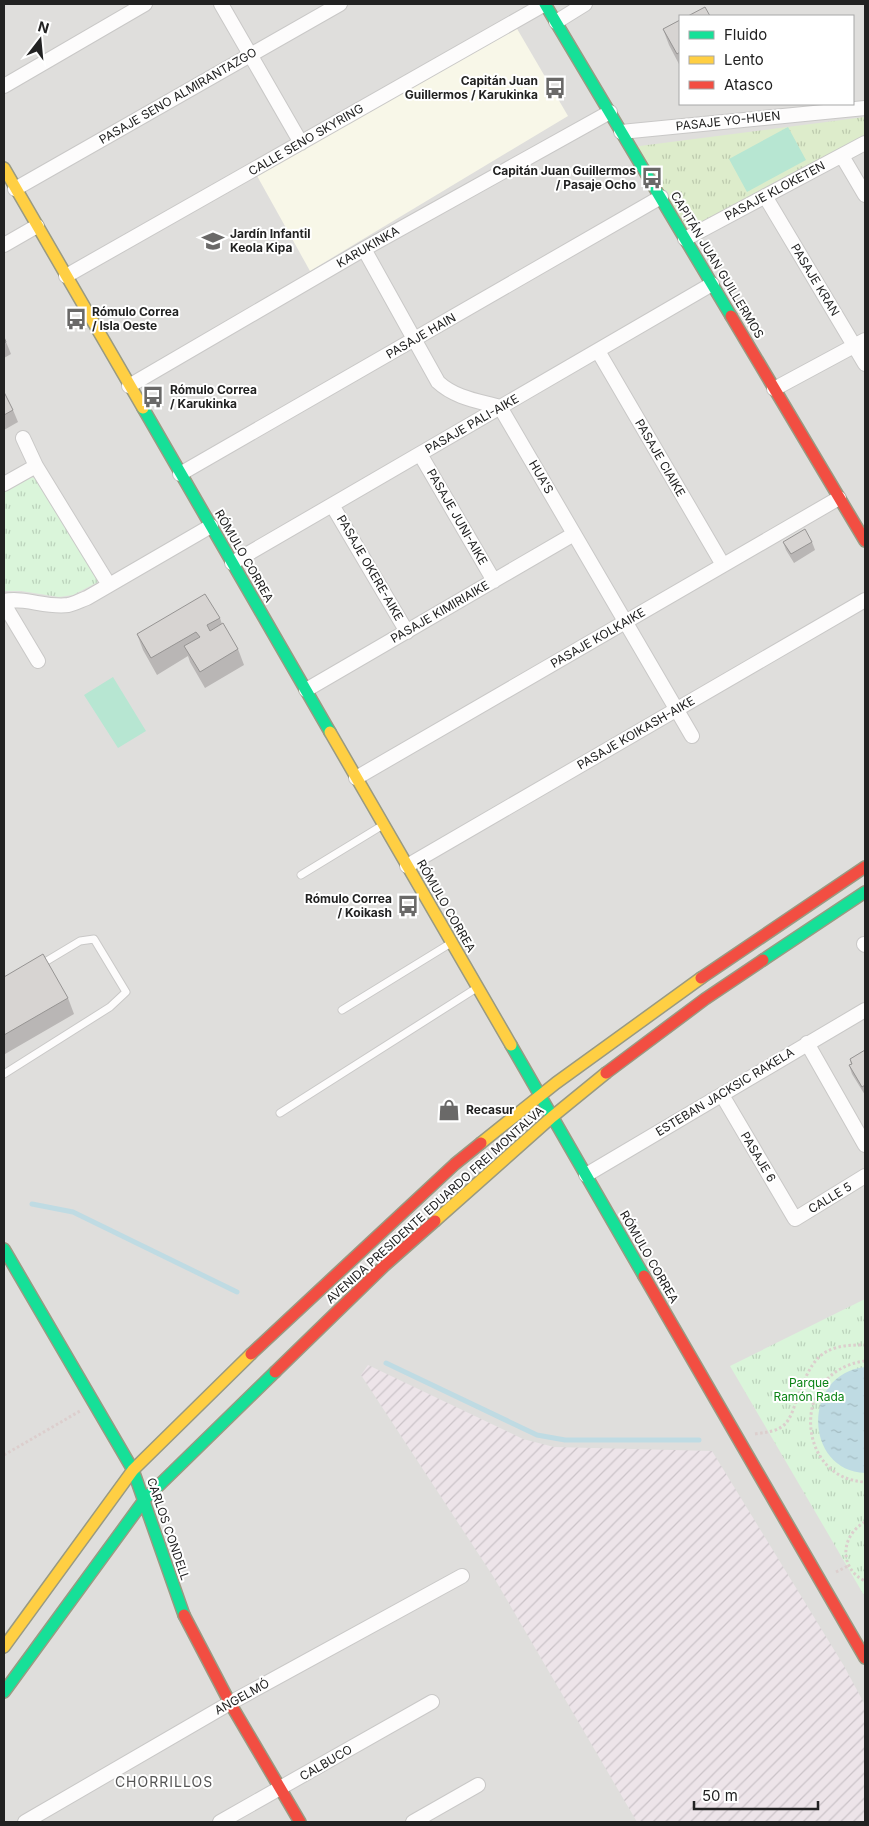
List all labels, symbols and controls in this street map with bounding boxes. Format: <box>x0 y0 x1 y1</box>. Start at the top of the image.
north arrow <box>15 15 65 65</box>
legend <box>679 15 854 105</box>
text: N <box>36 17 51 37</box>
text: Fluido <box>724 25 767 44</box>
street label: PASAJE SENO ALMIRANTAZGO <box>96 44 259 147</box>
text: Lento <box>724 50 764 69</box>
place label: Capitán Juan Guillermos / Karukinka <box>405 73 538 102</box>
bus stop icon: Capitán Juan Guillermos / Karukinka <box>542 75 568 101</box>
text: Atasco <box>724 75 773 94</box>
street label: CALLE SENO SKYRING <box>246 100 366 179</box>
street label: PASAJE YO-HUEN <box>675 108 781 133</box>
street label: PASAJE KLOKETEN <box>722 158 827 223</box>
place label: Capitán Juan Guillermos / Pasaje Ocho <box>492 163 636 192</box>
bus stop icon: Capitán Juan Guillermos / Pasaje Ocho <box>639 165 665 191</box>
street label: CAPITÁN JUAN GUILLERMOS <box>668 189 767 341</box>
street label: KARUKINKA <box>334 223 402 270</box>
place label: Jardín Infantil Keola Kipa <box>230 226 310 255</box>
school or university icon: Jardín Infantil Keola Kipa <box>200 228 226 254</box>
street label: PASAJE KRAN <box>788 241 843 319</box>
place label: Rómulo Correa / Isla Oeste <box>92 304 179 333</box>
bus stop icon: Rómulo Correa / Isla Oeste <box>63 306 89 332</box>
street label: PASAJE HAIN <box>383 310 458 362</box>
place label: Rómulo Correa / Karukinka <box>170 382 257 411</box>
bus stop icon: Rómulo Correa / Karukinka <box>140 384 166 410</box>
street label: PASAJE PALI-AIKE <box>422 391 521 456</box>
street label: PASAJE CIAIKE <box>632 416 689 499</box>
street label: HUA'S <box>526 457 557 496</box>
street label: PASAJE JUNI-AIKE <box>424 466 491 567</box>
street label: RÓMULO CORREA <box>212 507 277 605</box>
street label: PASAJE OKERE-AIKE <box>334 512 407 623</box>
street label: PASAJE KIMIRIAIKE <box>388 577 492 646</box>
street label: PASAJE KOLKAIKE <box>548 604 648 671</box>
street label: PASAJE KOIKASH-AIKE <box>574 693 697 772</box>
street label: RÓMULO CORREA <box>414 857 479 955</box>
place label: Rómulo Correa / Koikash <box>305 891 392 920</box>
bus stop icon: Rómulo Correa / Koikash <box>395 893 421 919</box>
street label: ESTEBAN JACKSIC RAKELA <box>653 1044 797 1139</box>
shop icon: Recasur <box>436 1097 462 1123</box>
place label: Recasur <box>466 1102 514 1117</box>
street label: AVENIDA PRESIDENTE EDUARDO FREI MONTALVA <box>323 1103 547 1307</box>
street label: PASAJE 6 <box>738 1129 779 1185</box>
street label: CALLE 5 <box>805 1179 854 1216</box>
street label: RÓMULO CORREA <box>617 1208 682 1306</box>
park label: Parque Ramón Rada <box>773 1375 845 1404</box>
street label: CARLOS CONDELL <box>144 1475 193 1582</box>
street label: ANGELMÓ <box>212 1675 272 1718</box>
street label: CALBUCO <box>297 1741 355 1784</box>
district label: CHORRILLOS <box>115 1773 213 1790</box>
scale bar <box>694 1778 818 1810</box>
text: 50 m <box>702 1786 738 1805</box>

